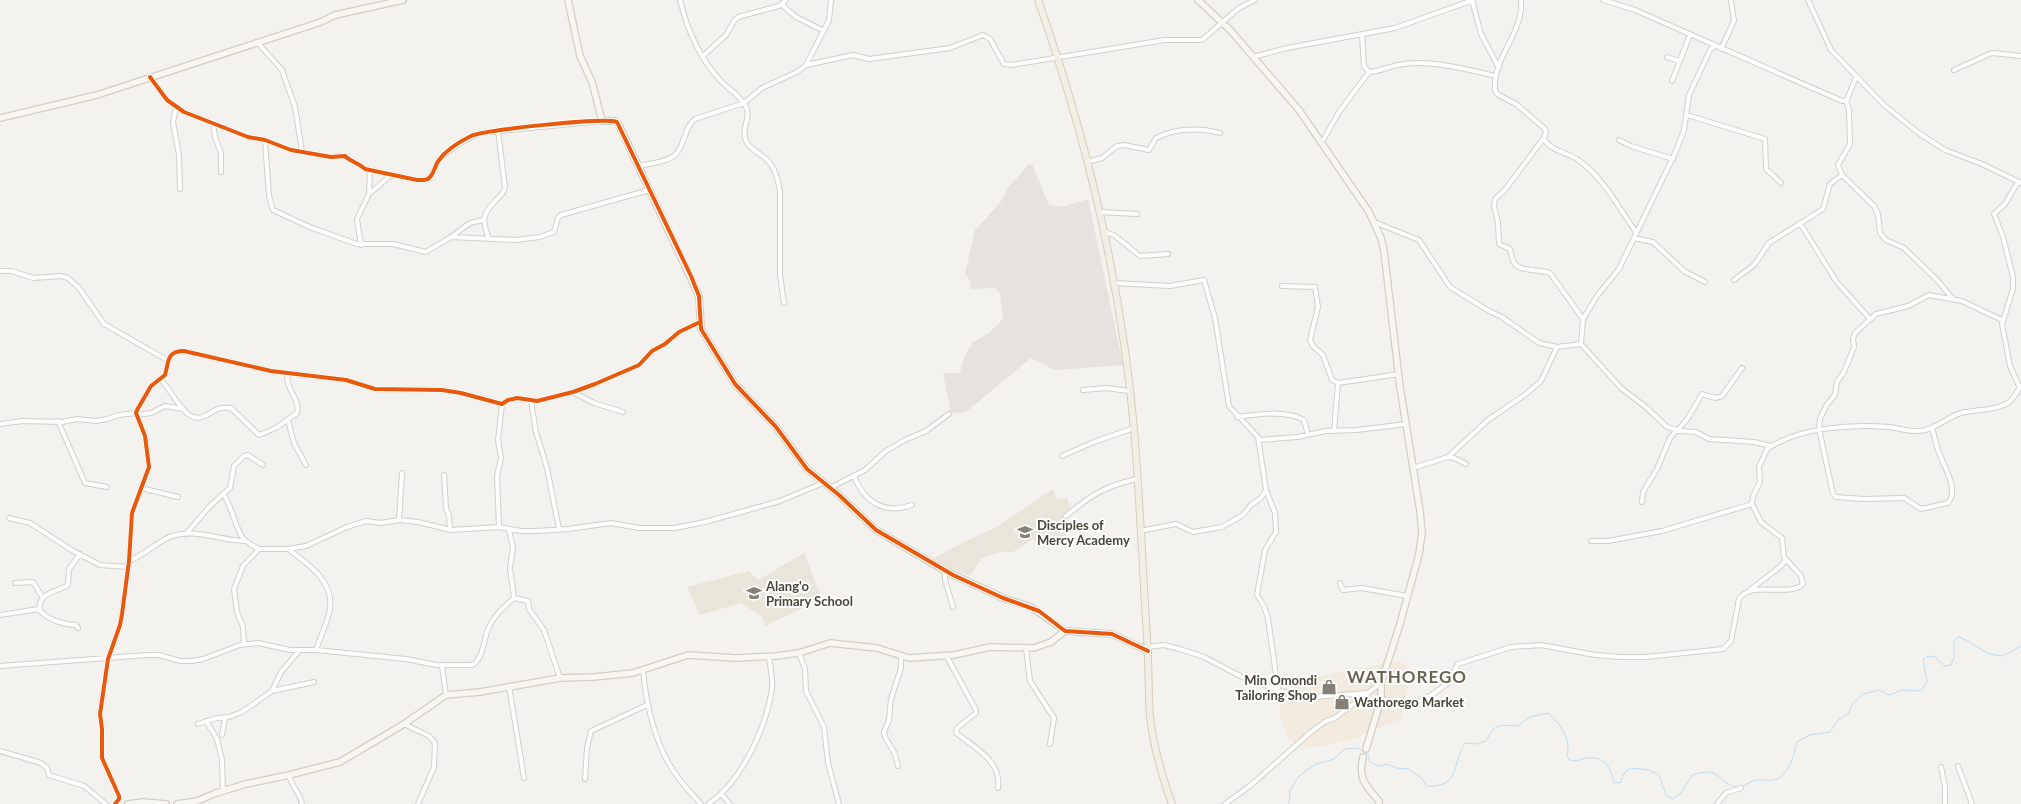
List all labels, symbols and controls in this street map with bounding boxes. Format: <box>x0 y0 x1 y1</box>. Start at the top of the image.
place label: Disciples of Mercy Academy <box>1037 517 1130 548</box>
school or university icon: Disciples of Mercy Academy <box>1016 523 1034 541</box>
place label: Alang'o Primary School <box>765 578 853 609</box>
school or university icon: Alang'o Primary School <box>745 584 763 602</box>
district label: WATHOREGO <box>1347 666 1467 687</box>
place label: Min Omondi Tailoring Shop <box>1235 672 1317 703</box>
shop icon: Min Omondi Tailoring Shop <box>1320 678 1338 696</box>
shop icon: Wathorego Market <box>1333 693 1351 711</box>
place label: Wathorego Market <box>1354 694 1464 710</box>

